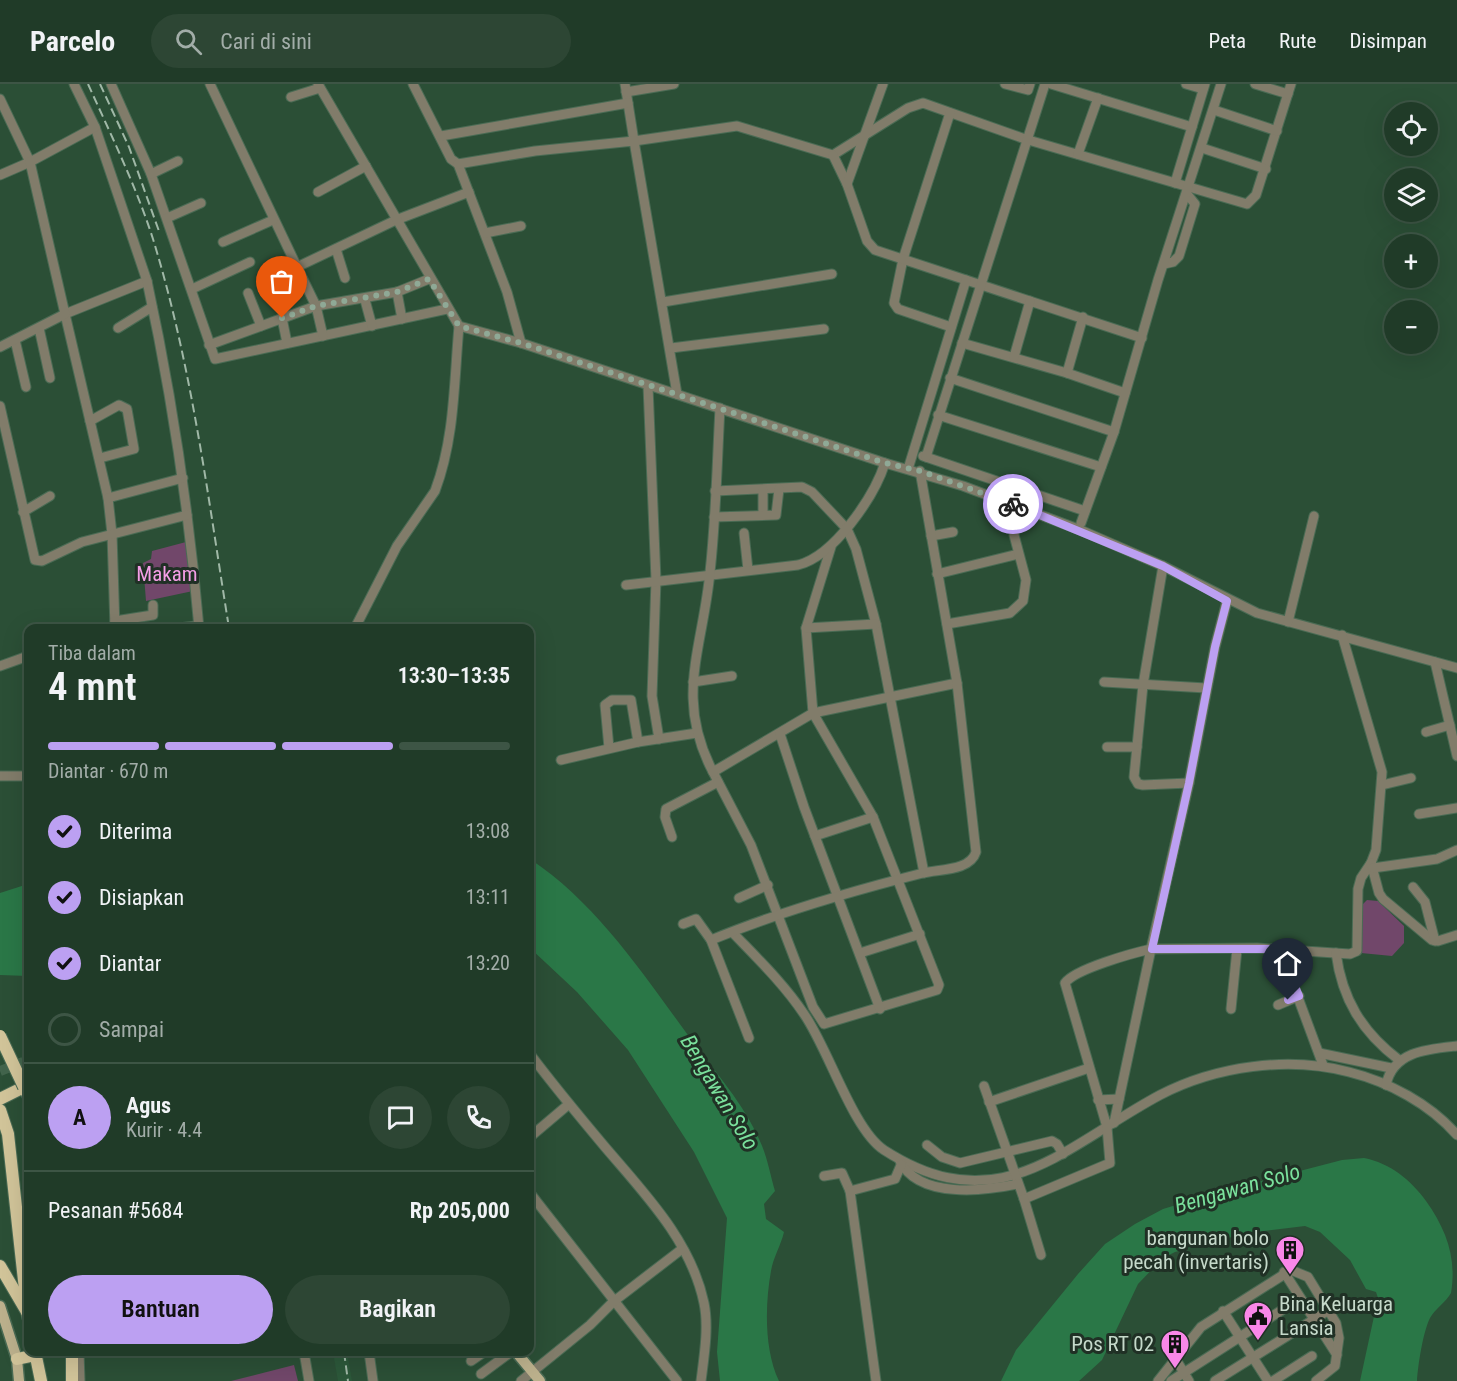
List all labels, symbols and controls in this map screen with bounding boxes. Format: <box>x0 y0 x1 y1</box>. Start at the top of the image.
search box <box>151 14 571 68</box>
text: Parcelo <box>30 25 115 58</box>
icon: search <box>172 25 205 58</box>
text: Cari di sini <box>220 29 312 54</box>
text: Peta <box>1208 29 1246 53</box>
text: Rute <box>1279 29 1316 53</box>
text: Disimpan <box>1349 29 1427 53</box>
map controls <box>1384 102 1438 354</box>
button: locate <box>1384 102 1438 156</box>
button: layers <box>1384 168 1438 222</box>
button: + <box>1384 234 1438 288</box>
pin <box>256 256 307 318</box>
icon: bag <box>265 265 298 298</box>
button: − <box>1384 300 1438 354</box>
courier <box>983 474 1043 534</box>
icon: bike <box>997 488 1030 521</box>
park label: Makam <box>136 562 198 586</box>
text: Tiba dalam <box>48 641 136 665</box>
text: 13:30–13:35 <box>398 663 510 688</box>
text: 4 mnt <box>48 664 137 710</box>
text: Diantar · 670 m <box>48 759 168 783</box>
icon: check <box>48 815 81 848</box>
text: Diterima <box>99 819 172 844</box>
text: 13:08 <box>466 819 510 843</box>
icon: check <box>48 881 81 914</box>
text: Disiapkan <box>99 885 184 910</box>
text: 13:11 <box>466 885 510 909</box>
pin <box>1262 938 1313 1000</box>
icon: check <box>48 947 81 980</box>
icon: home <box>1271 947 1304 980</box>
text: Diantar <box>99 951 162 976</box>
text: 13:20 <box>466 951 510 975</box>
text: Sampai <box>99 1017 164 1042</box>
water label: Bengawan Solo <box>675 1030 764 1154</box>
button: chat <box>369 1086 432 1149</box>
button: phone <box>447 1086 510 1149</box>
text: Agus <box>126 1093 171 1118</box>
text: A <box>73 1105 86 1130</box>
text: Kurir · 4.4 <box>126 1118 202 1142</box>
water label: Bengawan Solo <box>1171 1159 1303 1218</box>
text: Pesanan #5684 <box>48 1198 183 1223</box>
text: Rp 205,000 <box>410 1198 510 1223</box>
place label: bangunan bolo pecah (invertaris) <box>1123 1226 1269 1274</box>
building icon: bangunan bolo pecah (invertaris) <box>1274 1234 1306 1276</box>
button: Bantuan <box>48 1275 273 1344</box>
button: Bagikan <box>285 1275 510 1344</box>
place label: Bina Keluarga Lansia <box>1279 1292 1393 1340</box>
public building icon: Bina Keluarga Lansia <box>1242 1300 1274 1342</box>
building icon: Pos RT 02 <box>1159 1328 1191 1370</box>
place label: Pos RT 02 <box>1071 1332 1154 1356</box>

